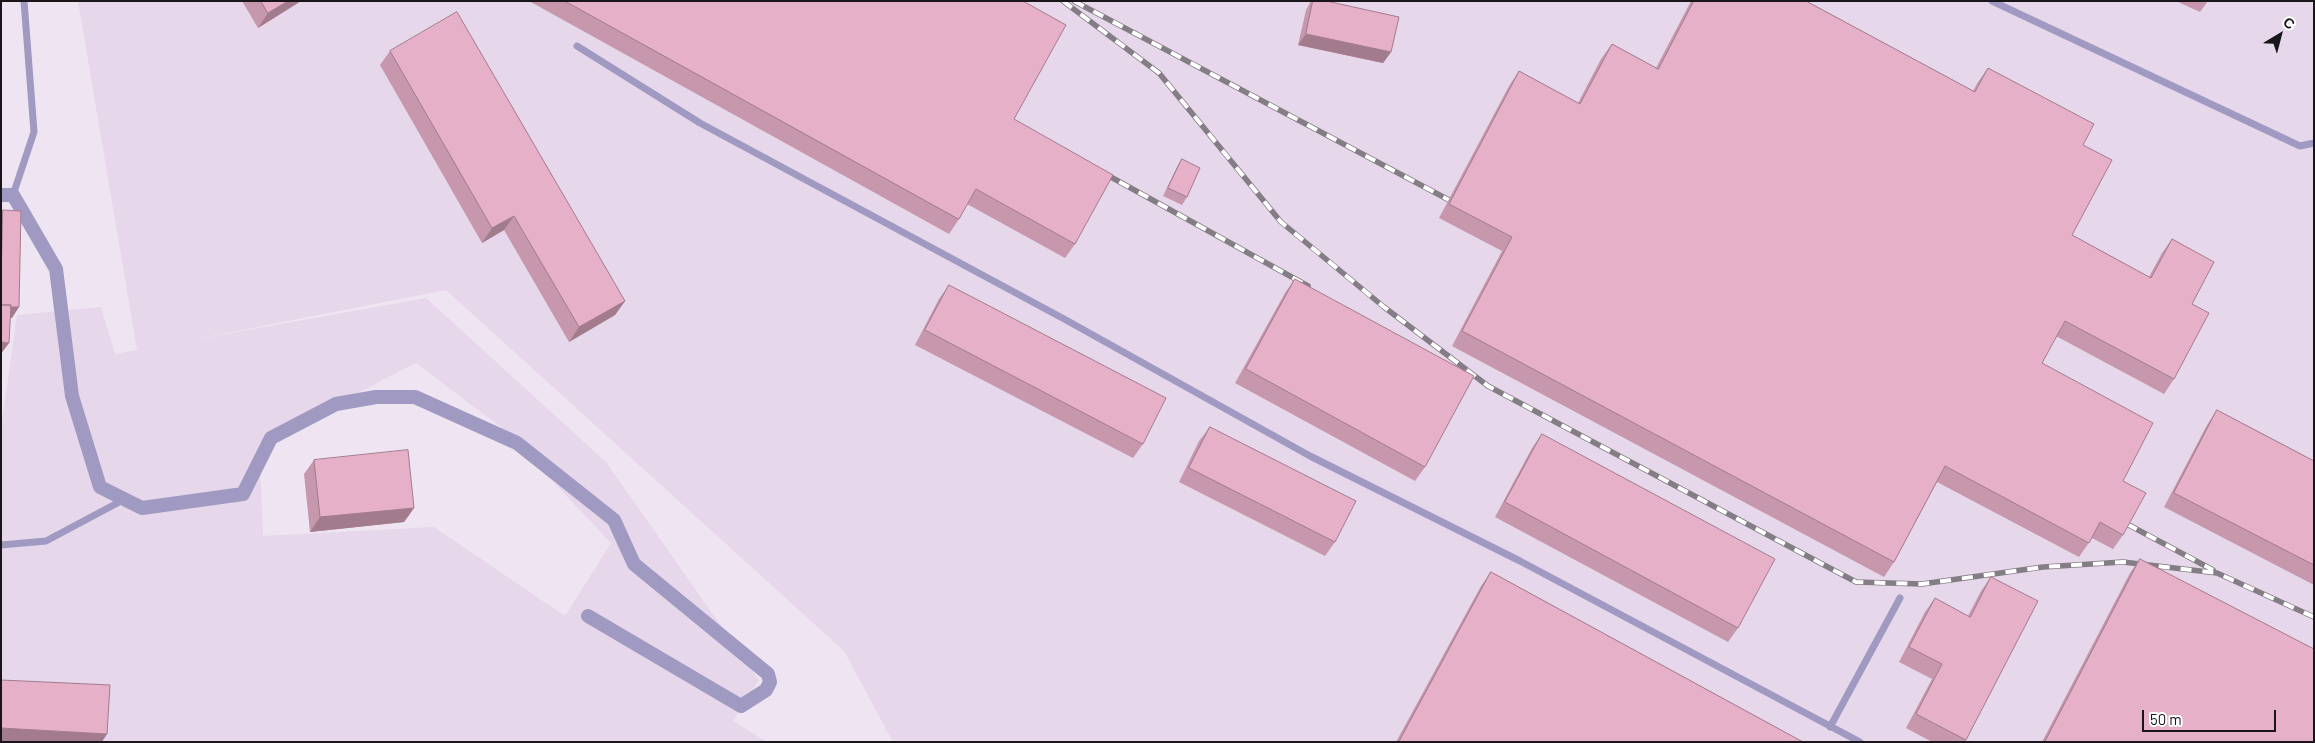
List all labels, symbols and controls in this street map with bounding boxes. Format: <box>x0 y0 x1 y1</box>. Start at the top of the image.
north arrow <box>2255 10 2305 60</box>
text: С <box>2280 13 2298 32</box>
scale bar <box>2145 700 2279 732</box>
text: 50 m <box>2150 710 2182 728</box>

